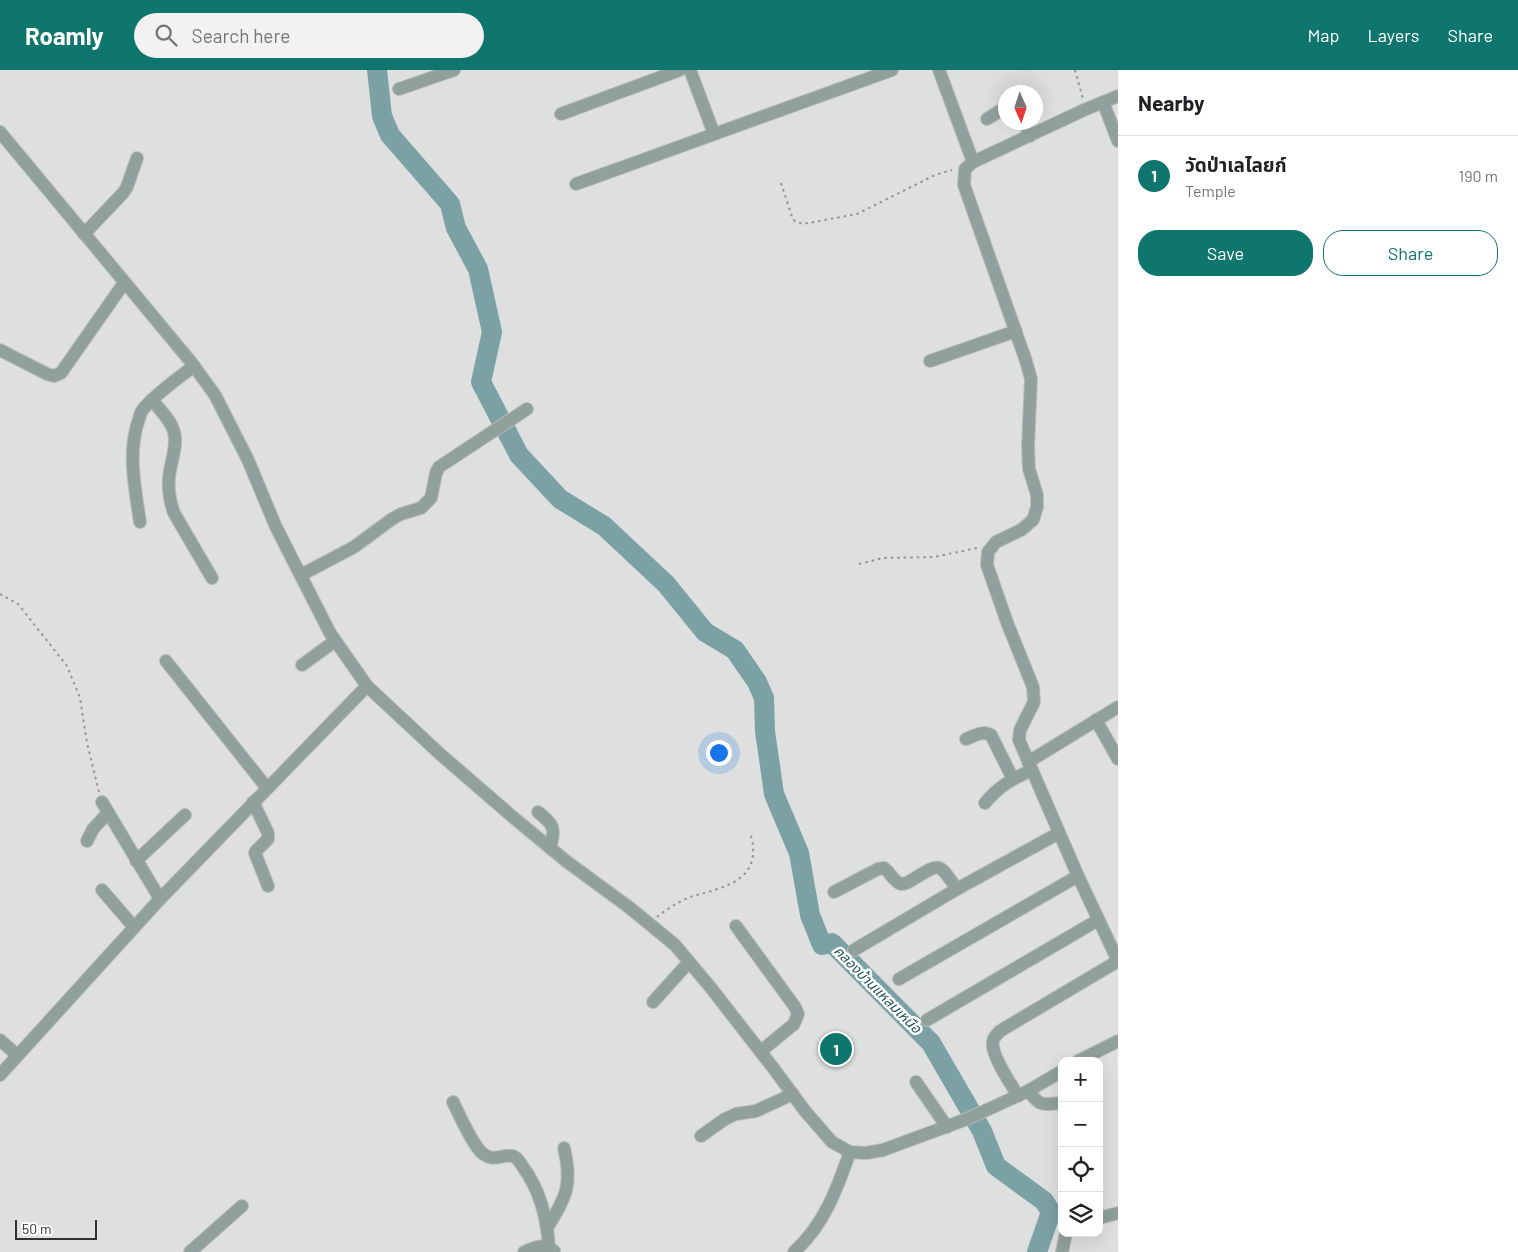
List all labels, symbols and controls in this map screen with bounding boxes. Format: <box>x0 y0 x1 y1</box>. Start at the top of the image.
search box <box>134 13 484 58</box>
text: Roamly <box>25 21 104 50</box>
icon: search <box>152 21 180 49</box>
text: Search here <box>192 24 290 47</box>
text: Map <box>1307 24 1339 46</box>
text: Layers <box>1367 24 1420 46</box>
text: Share <box>1448 24 1493 46</box>
north arrow <box>998 85 1043 130</box>
text: Nearby <box>1138 90 1204 115</box>
text: วัดป่าเลไลยก์ <box>1185 153 1287 176</box>
text: 1 <box>1151 166 1157 185</box>
text: 190 m <box>1459 166 1498 185</box>
text: Temple <box>1185 181 1236 200</box>
button: Save <box>1138 230 1313 276</box>
button: Share <box>1323 230 1498 276</box>
your location <box>706 740 732 766</box>
water label: คลองบ้านแหลมเหนือ <box>831 942 926 1037</box>
pin: 1 <box>820 1030 852 1068</box>
map controls <box>1058 1057 1103 1237</box>
button: + <box>1058 1057 1103 1102</box>
button: − <box>1058 1102 1103 1147</box>
button: locate <box>1058 1147 1103 1192</box>
button: layers <box>1058 1192 1103 1237</box>
scale bar <box>15 1217 98 1240</box>
text: 50 m <box>22 1220 51 1237</box>

